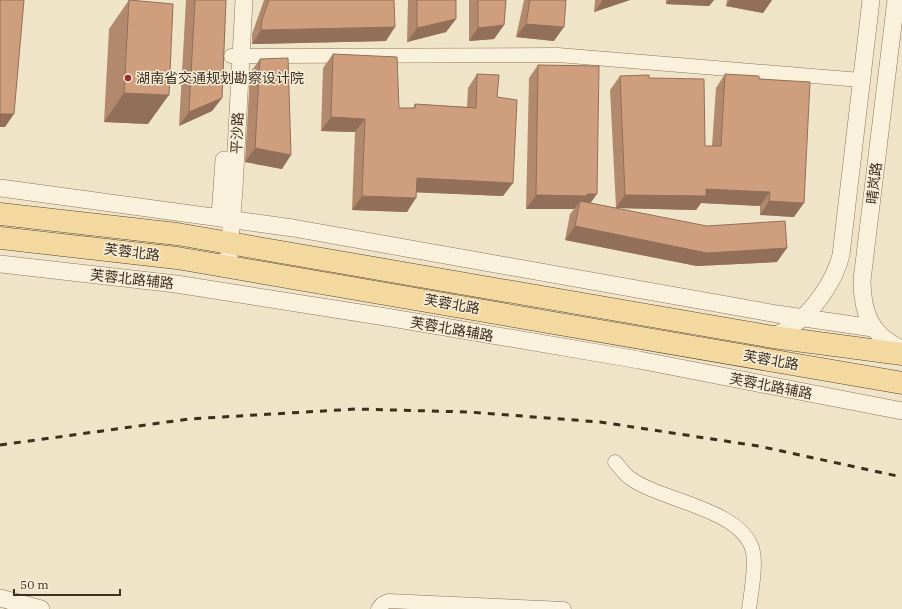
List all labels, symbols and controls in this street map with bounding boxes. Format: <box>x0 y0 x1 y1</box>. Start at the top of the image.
place label: 湖南省交通规划勘察设计院 <box>136 69 304 87</box>
marker: 湖南省交通规划勘察设计院 <box>123 73 133 83</box>
street label: 平沙路 <box>227 112 247 154</box>
street label: 晴岚路 <box>863 161 885 205</box>
street label: 芙蓉北路 <box>103 240 161 264</box>
street label: 芙蓉北路辅路 <box>89 266 175 292</box>
street label: 芙蓉北路 <box>423 290 481 318</box>
street label: 芙蓉北路辅路 <box>409 313 495 345</box>
street label: 芙蓉北路 <box>742 346 800 374</box>
street label: 芙蓉北路辅路 <box>728 369 814 403</box>
scale bar <box>14 571 120 597</box>
text: 50 m <box>20 577 49 592</box>

